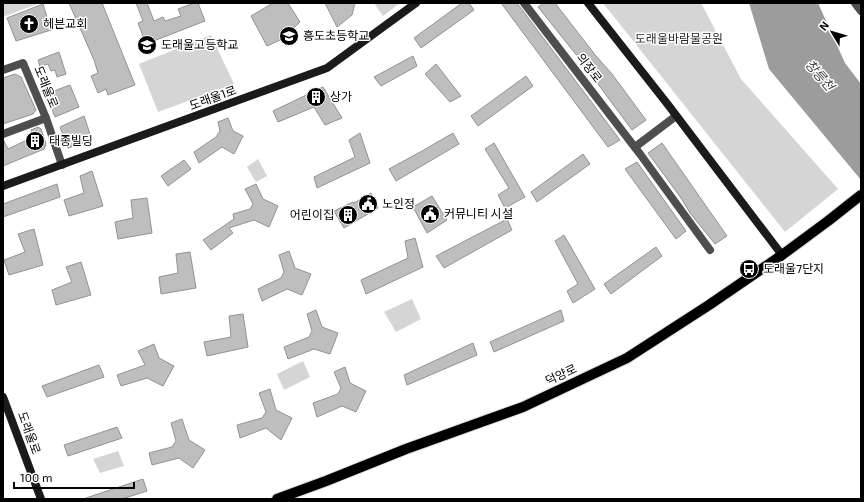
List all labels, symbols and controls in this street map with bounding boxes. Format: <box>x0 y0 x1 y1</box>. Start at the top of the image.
north arrow <box>812 12 852 52</box>
church icon: 헤븐교회 <box>18 13 40 35</box>
place label: 헤븐교회 <box>43 16 87 30</box>
text: N <box>816 18 831 33</box>
school or university icon: 흥도초등학교 <box>278 25 300 47</box>
place label: 흥도초등학교 <box>303 28 369 42</box>
park label: 도래울바람물공원 <box>635 31 723 45</box>
school or university icon: 도래울고등학교 <box>136 34 158 56</box>
place label: 도래울고등학교 <box>161 37 238 51</box>
street label: 의장로 <box>574 50 605 85</box>
water label: 창릉천 <box>802 56 838 95</box>
street label: 도래울로 <box>32 64 62 110</box>
street label: 도래울1로 <box>187 82 238 112</box>
building icon: 상가 <box>305 86 327 108</box>
place label: 상가 <box>330 89 352 103</box>
building icon: 태종빌딩 <box>24 130 46 152</box>
place label: 태종빌딩 <box>49 133 93 147</box>
public building icon: 노인정 <box>357 193 379 215</box>
place label: 노인정 <box>382 196 415 210</box>
public building icon: 커뮤니티 시설 <box>419 203 441 225</box>
building icon: 어린이집 <box>337 204 359 226</box>
place label: 커뮤니티 시설 <box>444 206 513 220</box>
place label: 어린이집 <box>290 207 334 221</box>
bus stop icon: 도래울7단지 <box>738 258 760 280</box>
place label: 도래울7단지 <box>763 261 824 275</box>
street label: 덕양로 <box>543 361 579 387</box>
street label: 도래울로 <box>16 410 44 456</box>
scale bar <box>14 464 134 490</box>
text: 100 m <box>20 470 52 484</box>

